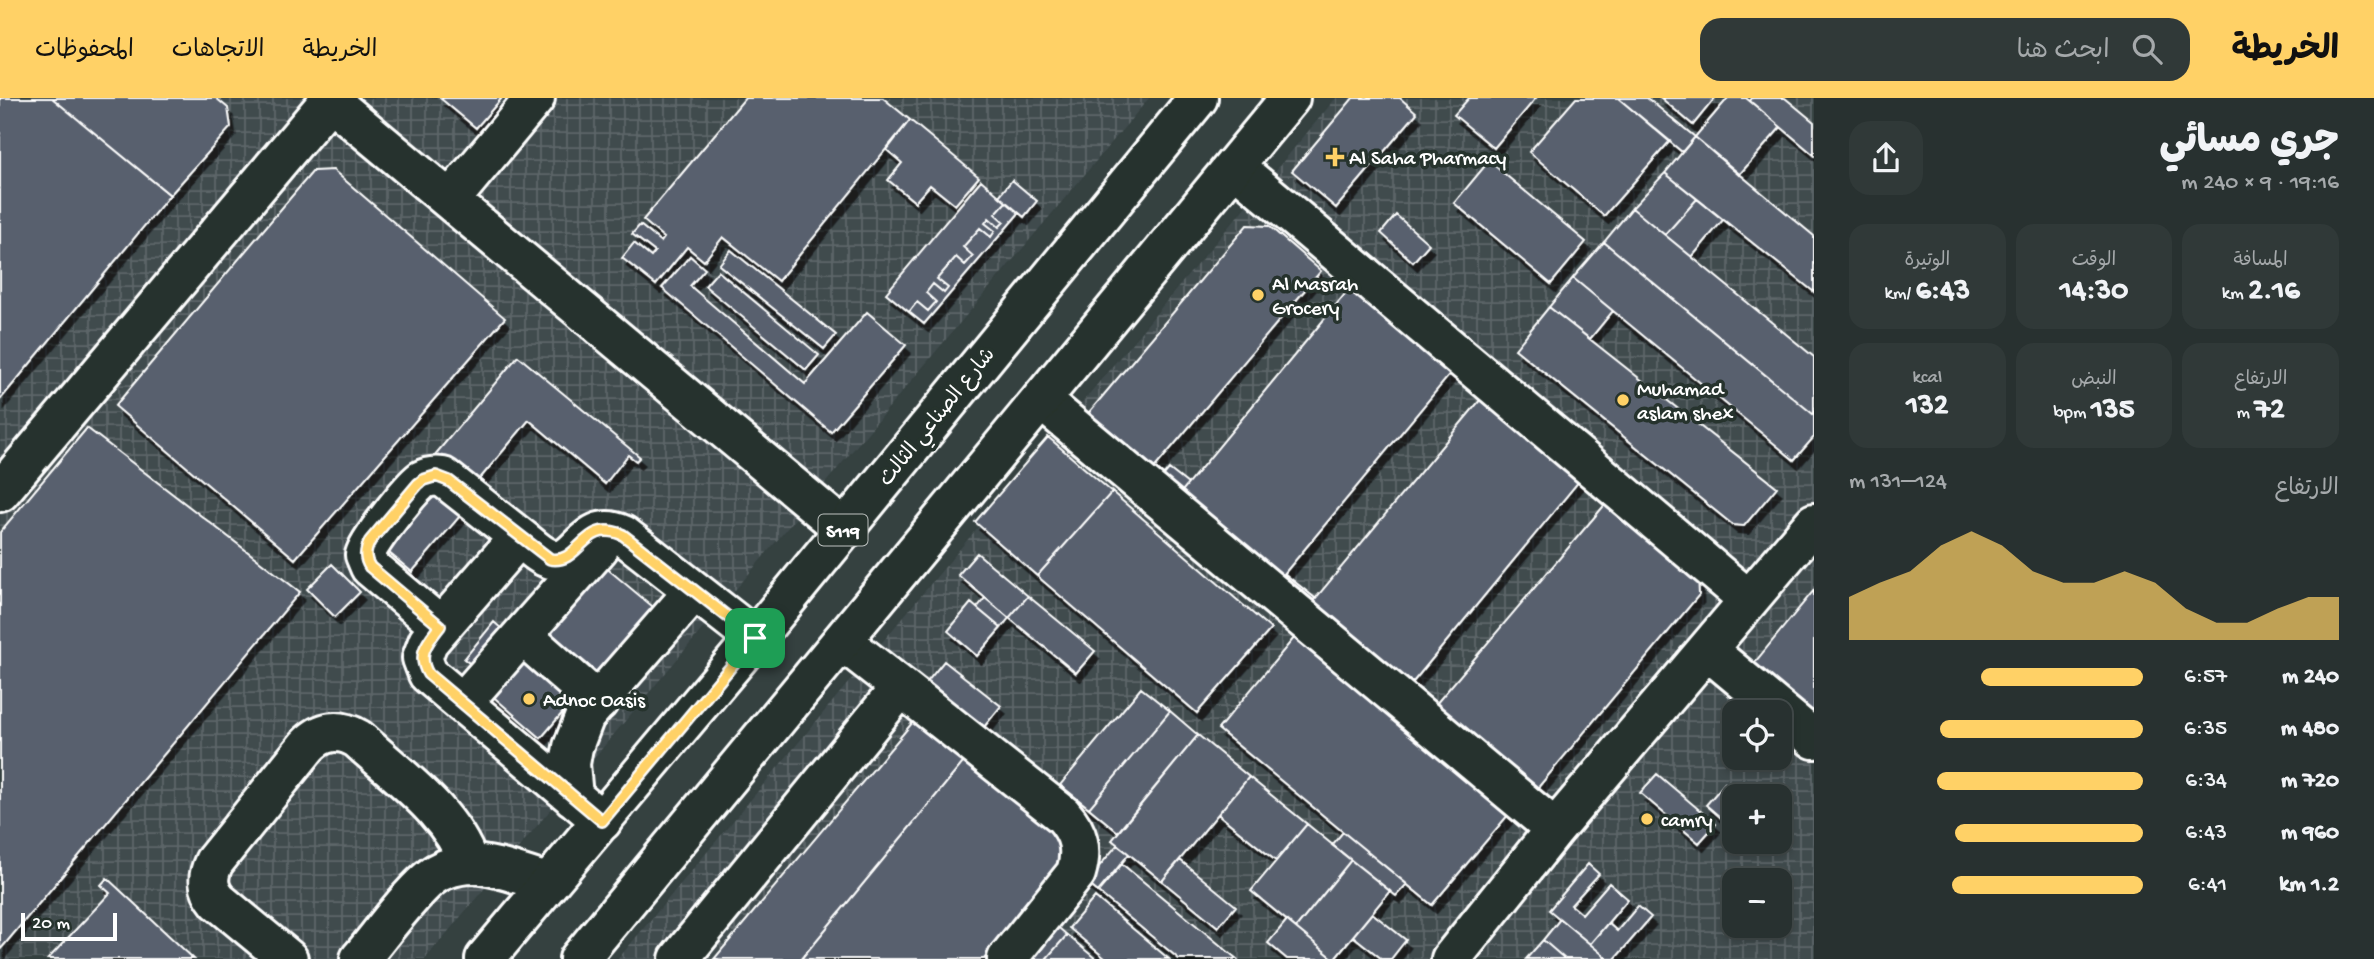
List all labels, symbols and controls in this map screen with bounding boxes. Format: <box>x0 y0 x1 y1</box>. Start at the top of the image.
search box <box>1700 18 2190 81</box>
icon: search <box>2128 30 2166 68</box>
text: الخريطة <box>2232 33 2339 71</box>
text: المحفوظات <box>35 37 134 66</box>
text: الاتجاهات <box>172 37 265 66</box>
text: الخريطة <box>303 37 377 66</box>
text: ابحث هنا <box>2017 37 2110 68</box>
button: share <box>1849 121 1923 195</box>
text: جري مسائي <box>2160 122 2339 166</box>
place label: Al Saha Pharmacy <box>1349 148 1506 173</box>
marker: Al Saha Pharmacy <box>1327 149 1343 165</box>
text: 19:16 · 9 × 240 m <box>2181 170 2339 197</box>
text: الوتيرة <box>1904 250 1950 273</box>
text: الوقت <box>2072 250 2116 273</box>
text: المسافة <box>2234 250 2288 273</box>
place label: Al Masrah Grocery <box>1272 274 1358 323</box>
text: 6:43 <box>1916 275 1970 310</box>
text: 14:30 <box>2060 275 2128 310</box>
text: 2.16 <box>2248 275 2300 310</box>
text: /km <box>1885 283 1916 306</box>
text: km <box>2222 283 2248 306</box>
marker: Al Masrah Grocery <box>1250 287 1266 303</box>
street label: شارع الصناعي الثالث <box>875 344 1005 494</box>
text: kcal <box>1913 367 1942 390</box>
text: النبض <box>2071 369 2117 392</box>
text: الارتفاع <box>2234 369 2287 392</box>
place label: Muhamad aslam shex <box>1637 379 1733 428</box>
text: 132 <box>1906 390 1949 425</box>
marker: Muhamad aslam shex <box>1615 392 1631 408</box>
text: 135 <box>2091 394 2134 429</box>
text: 72 <box>2255 394 2285 429</box>
text: bpm <box>2054 402 2091 425</box>
text: m <box>2237 402 2255 425</box>
text: 124–131 m <box>1849 469 1947 496</box>
text: الارتفاع <box>2275 476 2339 503</box>
road number: S119 <box>818 514 868 546</box>
pin <box>725 608 785 668</box>
icon: arrive <box>736 619 774 657</box>
text: 6:57 <box>2184 664 2227 691</box>
text: 240 m <box>2282 664 2339 691</box>
place label: Adnoc Oasis <box>543 690 646 715</box>
marker: Adnoc Oasis <box>521 691 537 707</box>
map controls <box>1722 700 1792 938</box>
button: locate <box>1722 700 1792 770</box>
text: 6:35 <box>2184 716 2227 743</box>
text: 480 m <box>2281 716 2339 743</box>
text: 6:34 <box>2185 768 2227 795</box>
text: 720 m <box>2281 768 2339 795</box>
button: + <box>1722 784 1792 854</box>
place label: camry <box>1661 810 1712 835</box>
marker: camry <box>1639 811 1655 827</box>
text: 6:43 <box>2185 820 2227 847</box>
text: 960 m <box>2281 820 2339 847</box>
button: − <box>1722 868 1792 938</box>
text: 6:41 <box>2188 872 2227 899</box>
text: 1.2 km <box>2279 872 2339 899</box>
scale bar <box>21 910 117 942</box>
text: 20 m <box>32 913 70 936</box>

